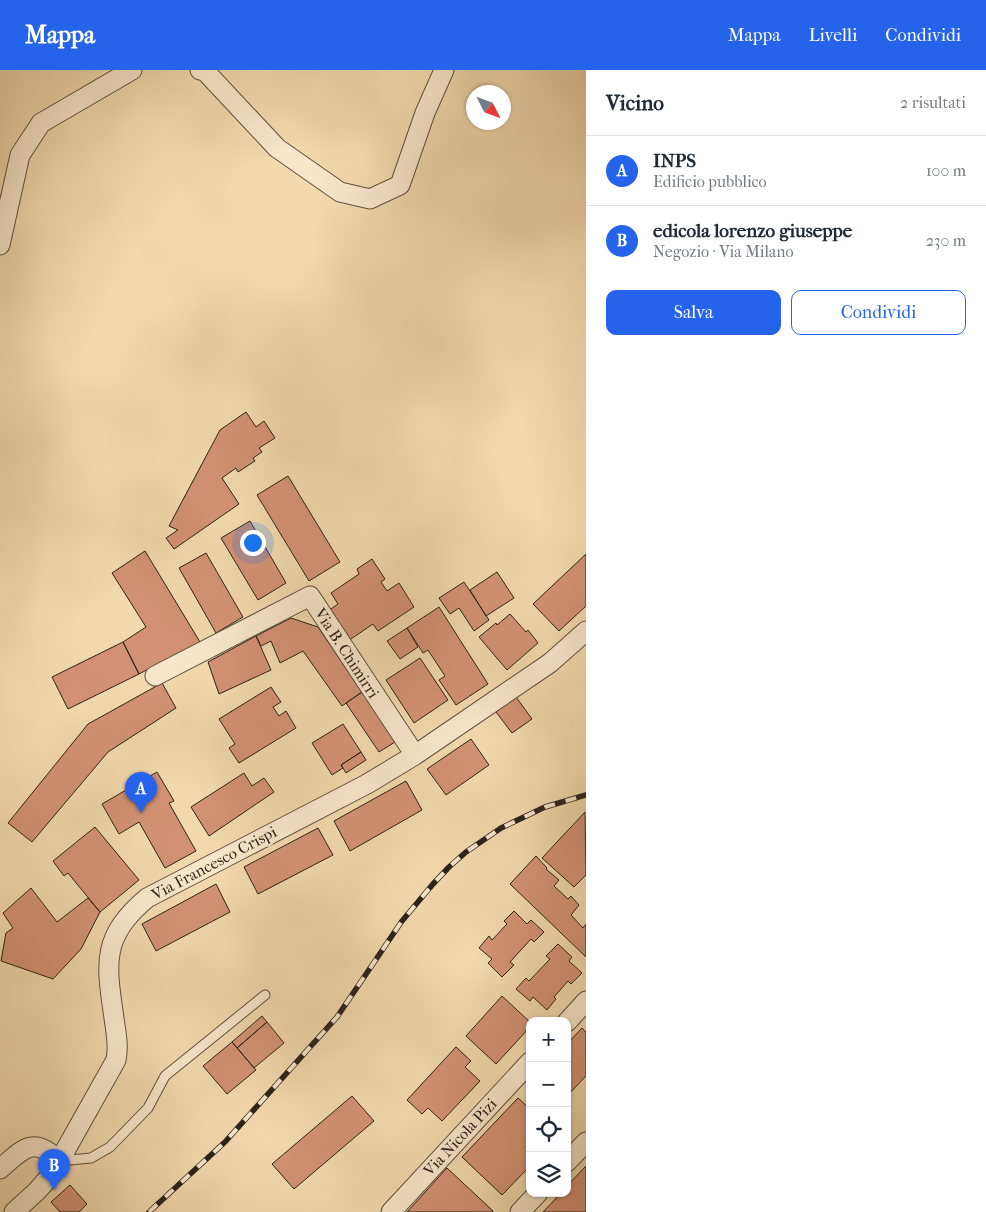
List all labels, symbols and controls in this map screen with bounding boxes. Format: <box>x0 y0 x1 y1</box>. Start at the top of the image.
text: Mappa <box>25 21 95 49</box>
text: Mappa <box>728 25 781 46</box>
text: Livelli <box>809 25 857 46</box>
text: Condividi <box>885 25 961 46</box>
north arrow <box>466 85 511 130</box>
text: Vicino <box>606 91 664 115</box>
text: 2 risultati <box>900 93 966 112</box>
text: INPS <box>653 150 696 172</box>
text: A <box>617 161 627 180</box>
text: 100 m <box>926 161 966 180</box>
text: Edificio pubblico <box>653 172 767 191</box>
text: edicola lorenzo giuseppe <box>653 220 852 242</box>
text: B <box>617 231 627 250</box>
text: 230 m <box>926 231 966 250</box>
text: Negozio · Via Milano <box>653 242 794 261</box>
button: Salva <box>606 290 781 335</box>
button: Condividi <box>791 290 966 335</box>
your location <box>240 530 266 556</box>
street label: Via B. Chimirri <box>310 604 383 702</box>
pin: A <box>125 772 157 813</box>
street label: Via Francesco Crispi <box>147 822 280 904</box>
map controls <box>526 1017 571 1197</box>
button: + <box>526 1017 571 1062</box>
button: − <box>526 1062 571 1107</box>
street label: Via Nicola Pizi <box>419 1094 501 1180</box>
button: locate <box>526 1107 571 1152</box>
pin: B <box>38 1149 70 1190</box>
button: layers <box>526 1152 571 1197</box>

